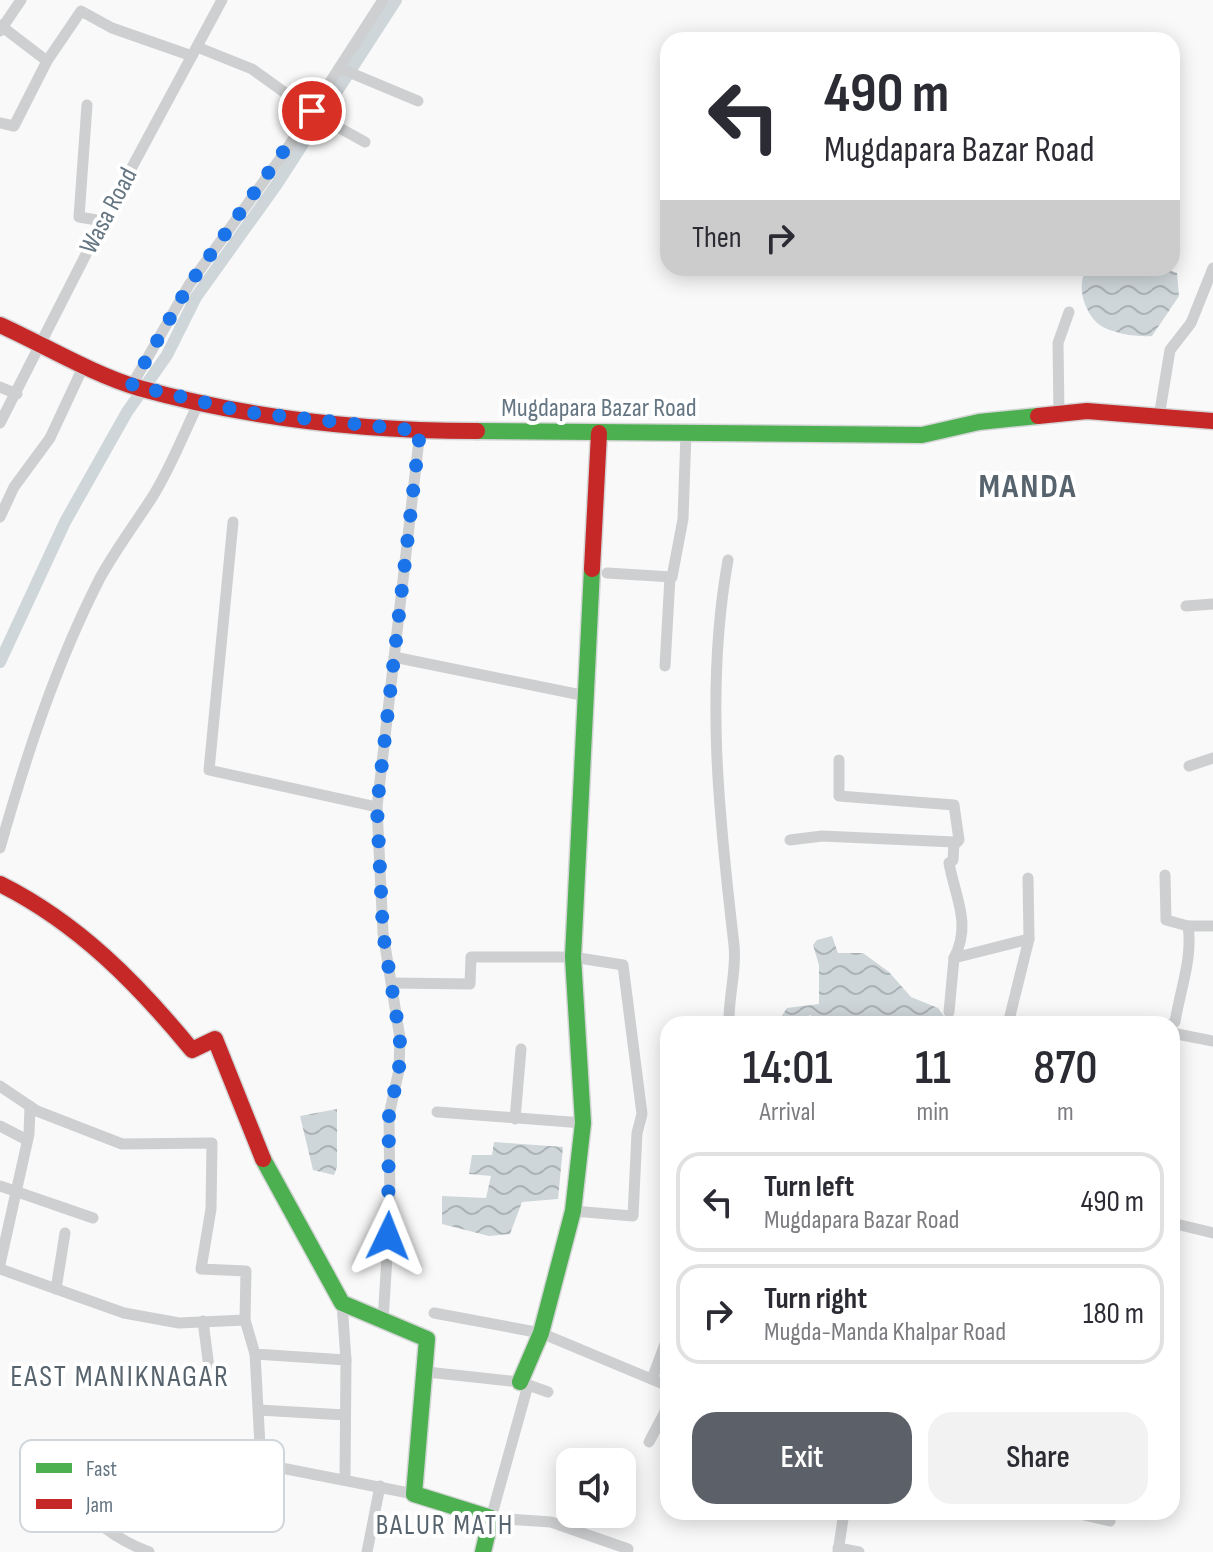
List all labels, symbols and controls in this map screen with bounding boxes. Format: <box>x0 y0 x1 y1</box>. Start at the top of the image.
text: 490 m <box>824 61 949 128</box>
icon: left <box>692 64 796 168</box>
pin <box>278 77 346 145</box>
icon: arrive <box>290 89 334 133</box>
text: Mugdapara Bazar Road <box>824 129 1094 172</box>
street label: Wasa Road <box>73 163 145 259</box>
icon: right <box>758 216 802 260</box>
text: Then <box>692 220 742 256</box>
street label: Mugdapara Bazar Road <box>501 393 697 424</box>
district label: MANDA <box>978 466 1078 507</box>
text: 14:01 <box>743 1040 832 1097</box>
text: 11 <box>915 1040 951 1097</box>
text: 870 <box>1033 1040 1097 1097</box>
text: Arrival <box>759 1097 815 1128</box>
text: min <box>917 1097 949 1128</box>
text: m <box>1057 1097 1074 1128</box>
text: Turn left <box>764 1169 854 1205</box>
icon: left <box>696 1180 740 1224</box>
text: 490 m <box>1081 1184 1144 1220</box>
position arrow <box>346 1194 430 1278</box>
text: Mugdapara Bazar Road <box>764 1205 959 1236</box>
text: Turn right <box>764 1281 867 1317</box>
icon: right <box>696 1292 740 1336</box>
text: 180 m <box>1083 1296 1144 1332</box>
text: Mugda-Manda Khalpar Road <box>764 1317 1006 1348</box>
district label: EAST MANIKNAGAR <box>10 1359 230 1395</box>
button: Exit <box>692 1412 912 1504</box>
button: Share <box>928 1412 1148 1504</box>
legend <box>20 1440 284 1532</box>
map controls <box>556 1448 636 1528</box>
button: sound <box>556 1448 636 1528</box>
text: Fast <box>86 1456 117 1483</box>
text: Jam <box>85 1492 113 1519</box>
district label: BALUR MATH <box>376 1509 514 1542</box>

